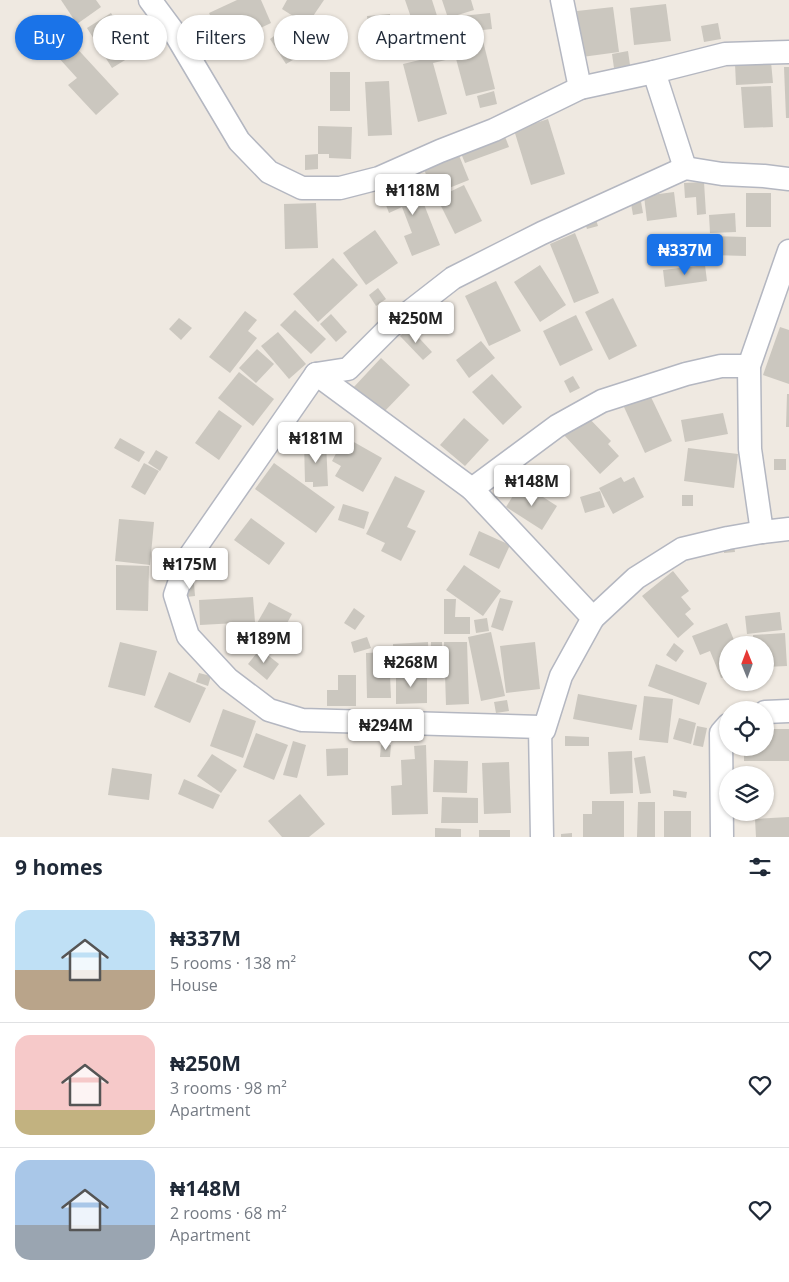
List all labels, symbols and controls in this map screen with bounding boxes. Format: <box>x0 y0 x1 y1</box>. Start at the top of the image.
chip: Buy <box>15 15 83 60</box>
chip: Rent <box>93 15 167 60</box>
chip: Filters <box>177 15 264 60</box>
chip: New <box>274 15 348 60</box>
chip: Apartment <box>358 15 484 60</box>
pin: ₦118M <box>378 174 448 216</box>
text: ₦118M <box>386 179 440 201</box>
pin: ₦337M <box>650 234 720 276</box>
text: ₦337M <box>658 239 712 261</box>
pin: ₦250M <box>381 302 451 344</box>
text: ₦250M <box>389 307 443 329</box>
pin: ₦181M <box>281 422 351 464</box>
text: ₦181M <box>289 427 343 449</box>
pin: ₦148M <box>497 464 567 507</box>
text: ₦148M <box>505 470 559 492</box>
pin: ₦175M <box>155 548 225 590</box>
text: ₦175M <box>163 553 217 575</box>
pin: ₦189M <box>229 622 299 664</box>
text: ₦189M <box>237 627 291 649</box>
north arrow <box>719 636 774 691</box>
map controls <box>719 636 774 821</box>
pin: ₦268M <box>376 646 446 688</box>
text: ₦268M <box>384 651 438 673</box>
button: locate <box>719 701 774 756</box>
pin: ₦294M <box>351 708 421 751</box>
text: ₦294M <box>359 714 413 736</box>
button: layers <box>719 766 774 821</box>
text: 9 homes <box>15 853 103 881</box>
icon: filters <box>746 853 774 881</box>
text: ₦337M <box>170 924 241 952</box>
icon: home <box>55 930 115 990</box>
icon: heart <box>746 946 774 974</box>
text: 5 rooms · 138 m² <box>170 952 296 974</box>
text: House <box>170 974 218 996</box>
text: ₦250M <box>170 1049 241 1077</box>
icon: home <box>55 1055 115 1115</box>
icon: heart <box>746 1071 774 1099</box>
text: 3 rooms · 98 m² <box>170 1077 287 1099</box>
text: Apartment <box>170 1099 250 1121</box>
text: ₦148M <box>170 1174 241 1202</box>
icon: home <box>55 1180 115 1240</box>
icon: heart <box>746 1196 774 1224</box>
text: 2 rooms · 68 m² <box>170 1202 287 1224</box>
text: Apartment <box>170 1224 250 1246</box>

